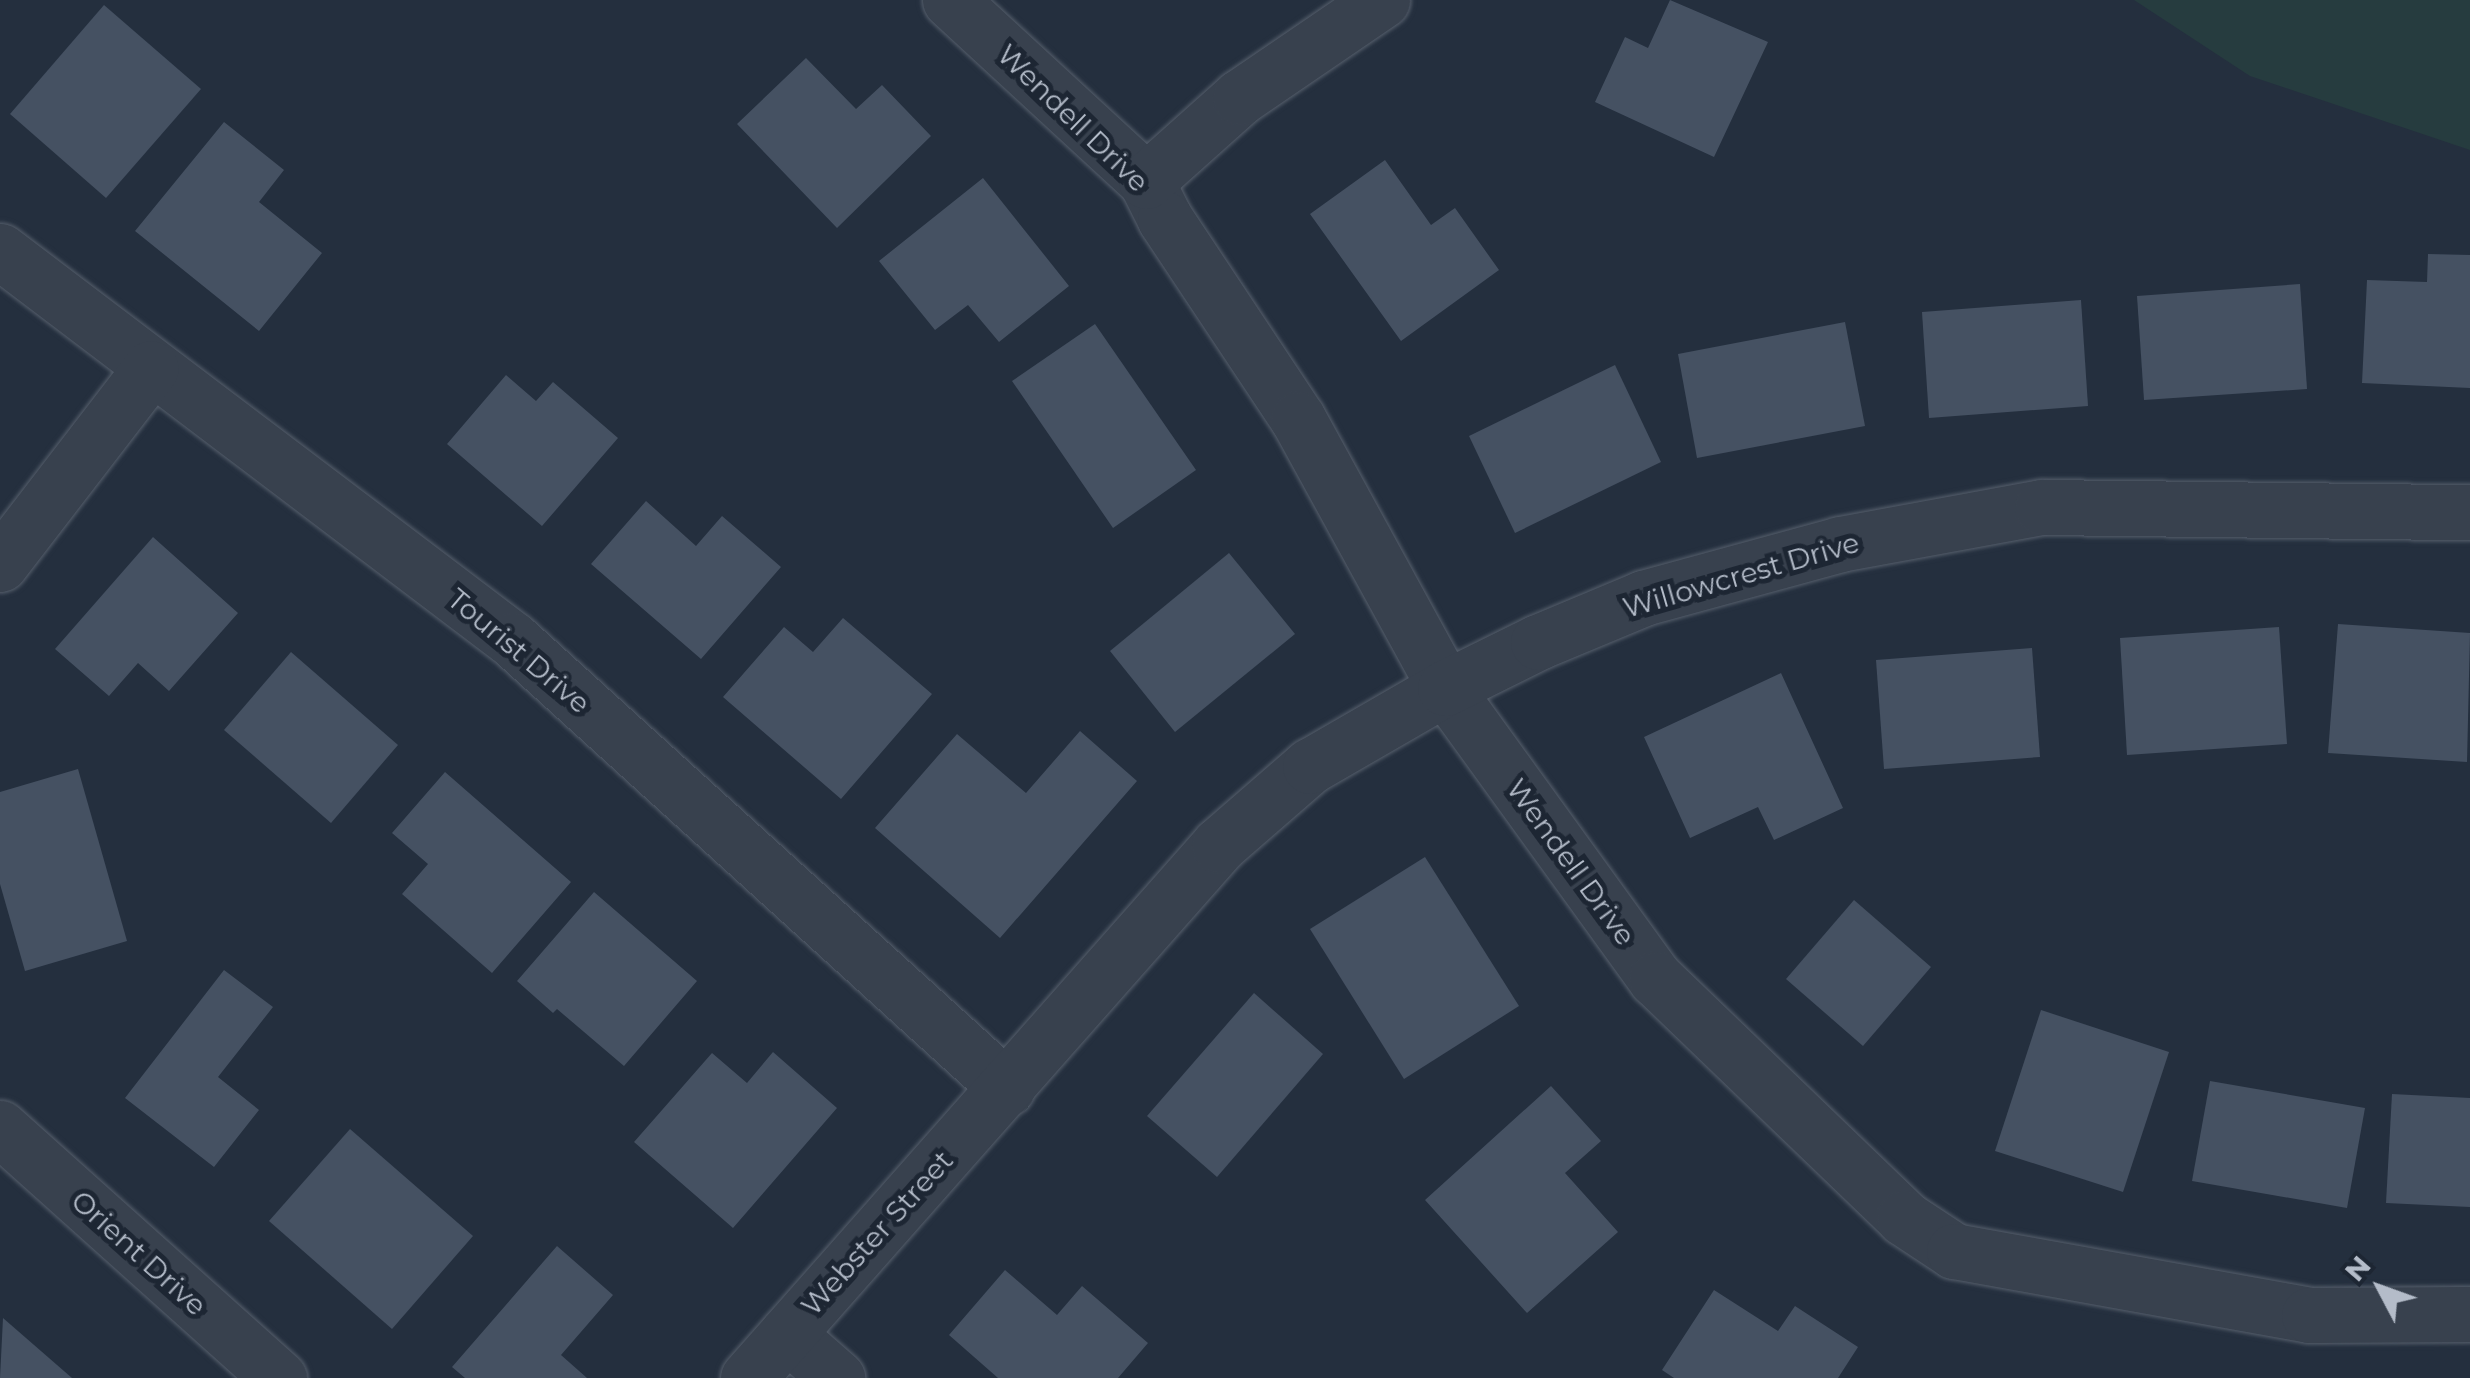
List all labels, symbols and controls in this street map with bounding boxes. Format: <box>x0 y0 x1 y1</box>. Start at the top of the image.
street label: Wendell Drive <box>990 37 1156 199</box>
street label: Willowcrest Drive <box>1619 525 1863 625</box>
street label: Tourist Drive <box>441 582 597 720</box>
street label: Wendell Drive <box>1499 772 1643 952</box>
street label: Webster Street <box>794 1144 960 1322</box>
street label: Orient Drive <box>65 1184 213 1322</box>
north arrow <box>2330 1238 2430 1338</box>
text: N <box>2337 1249 2378 1288</box>

